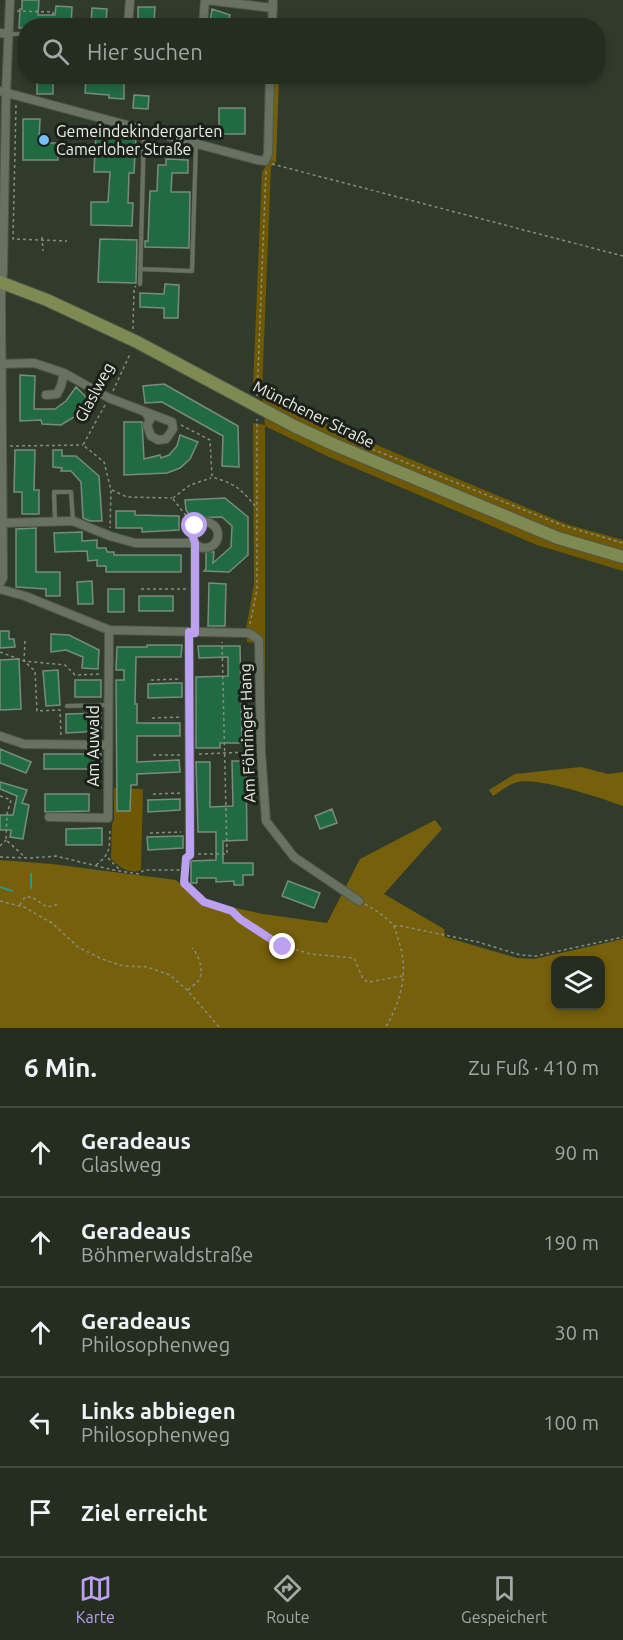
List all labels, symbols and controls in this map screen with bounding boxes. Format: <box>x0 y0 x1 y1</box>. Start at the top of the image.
search box <box>18 18 605 84</box>
icon: search <box>39 35 72 68</box>
text: Hier suchen <box>87 39 203 64</box>
place label: Gemeindekindergarten Camerloher Straße <box>56 122 222 158</box>
marker: Gemeindekindergarten Camerloher Straße <box>37 133 51 147</box>
street label: Glaslweg <box>71 359 117 425</box>
street label: Münchener Straße <box>250 377 378 451</box>
route start <box>181 512 207 538</box>
street label: Am Föhringer Hang <box>236 663 258 803</box>
street label: Am Auwald <box>84 705 102 787</box>
route end <box>269 933 295 959</box>
map controls <box>551 956 605 1010</box>
button: layers <box>551 956 605 1010</box>
text: 6 Min. <box>24 1053 97 1082</box>
text: Zu Fuß · 410 m <box>468 1056 599 1079</box>
text: Geradeaus <box>81 1128 191 1153</box>
icon: ahead <box>24 1136 57 1169</box>
text: 90 m <box>555 1141 599 1164</box>
text: Glaslweg <box>81 1153 162 1176</box>
text: Geradeaus <box>81 1218 191 1243</box>
icon: ahead <box>24 1226 57 1259</box>
text: 190 m <box>543 1231 599 1254</box>
text: Böhmerwaldstraße <box>81 1243 253 1266</box>
text: Geradeaus <box>81 1308 191 1333</box>
icon: ahead <box>24 1316 57 1349</box>
text: 30 m <box>555 1321 599 1344</box>
text: Philosophenweg <box>81 1333 230 1356</box>
text: Links abbiegen <box>81 1398 236 1423</box>
icon: left <box>24 1406 57 1439</box>
text: 100 m <box>543 1411 599 1434</box>
text: Philosophenweg <box>81 1423 230 1446</box>
icon: arrive <box>24 1496 57 1529</box>
text: Ziel erreicht <box>81 1500 208 1525</box>
tab: Karte <box>76 1572 115 1626</box>
tab: Route <box>266 1572 310 1626</box>
tab: Gespeichert <box>461 1572 547 1626</box>

